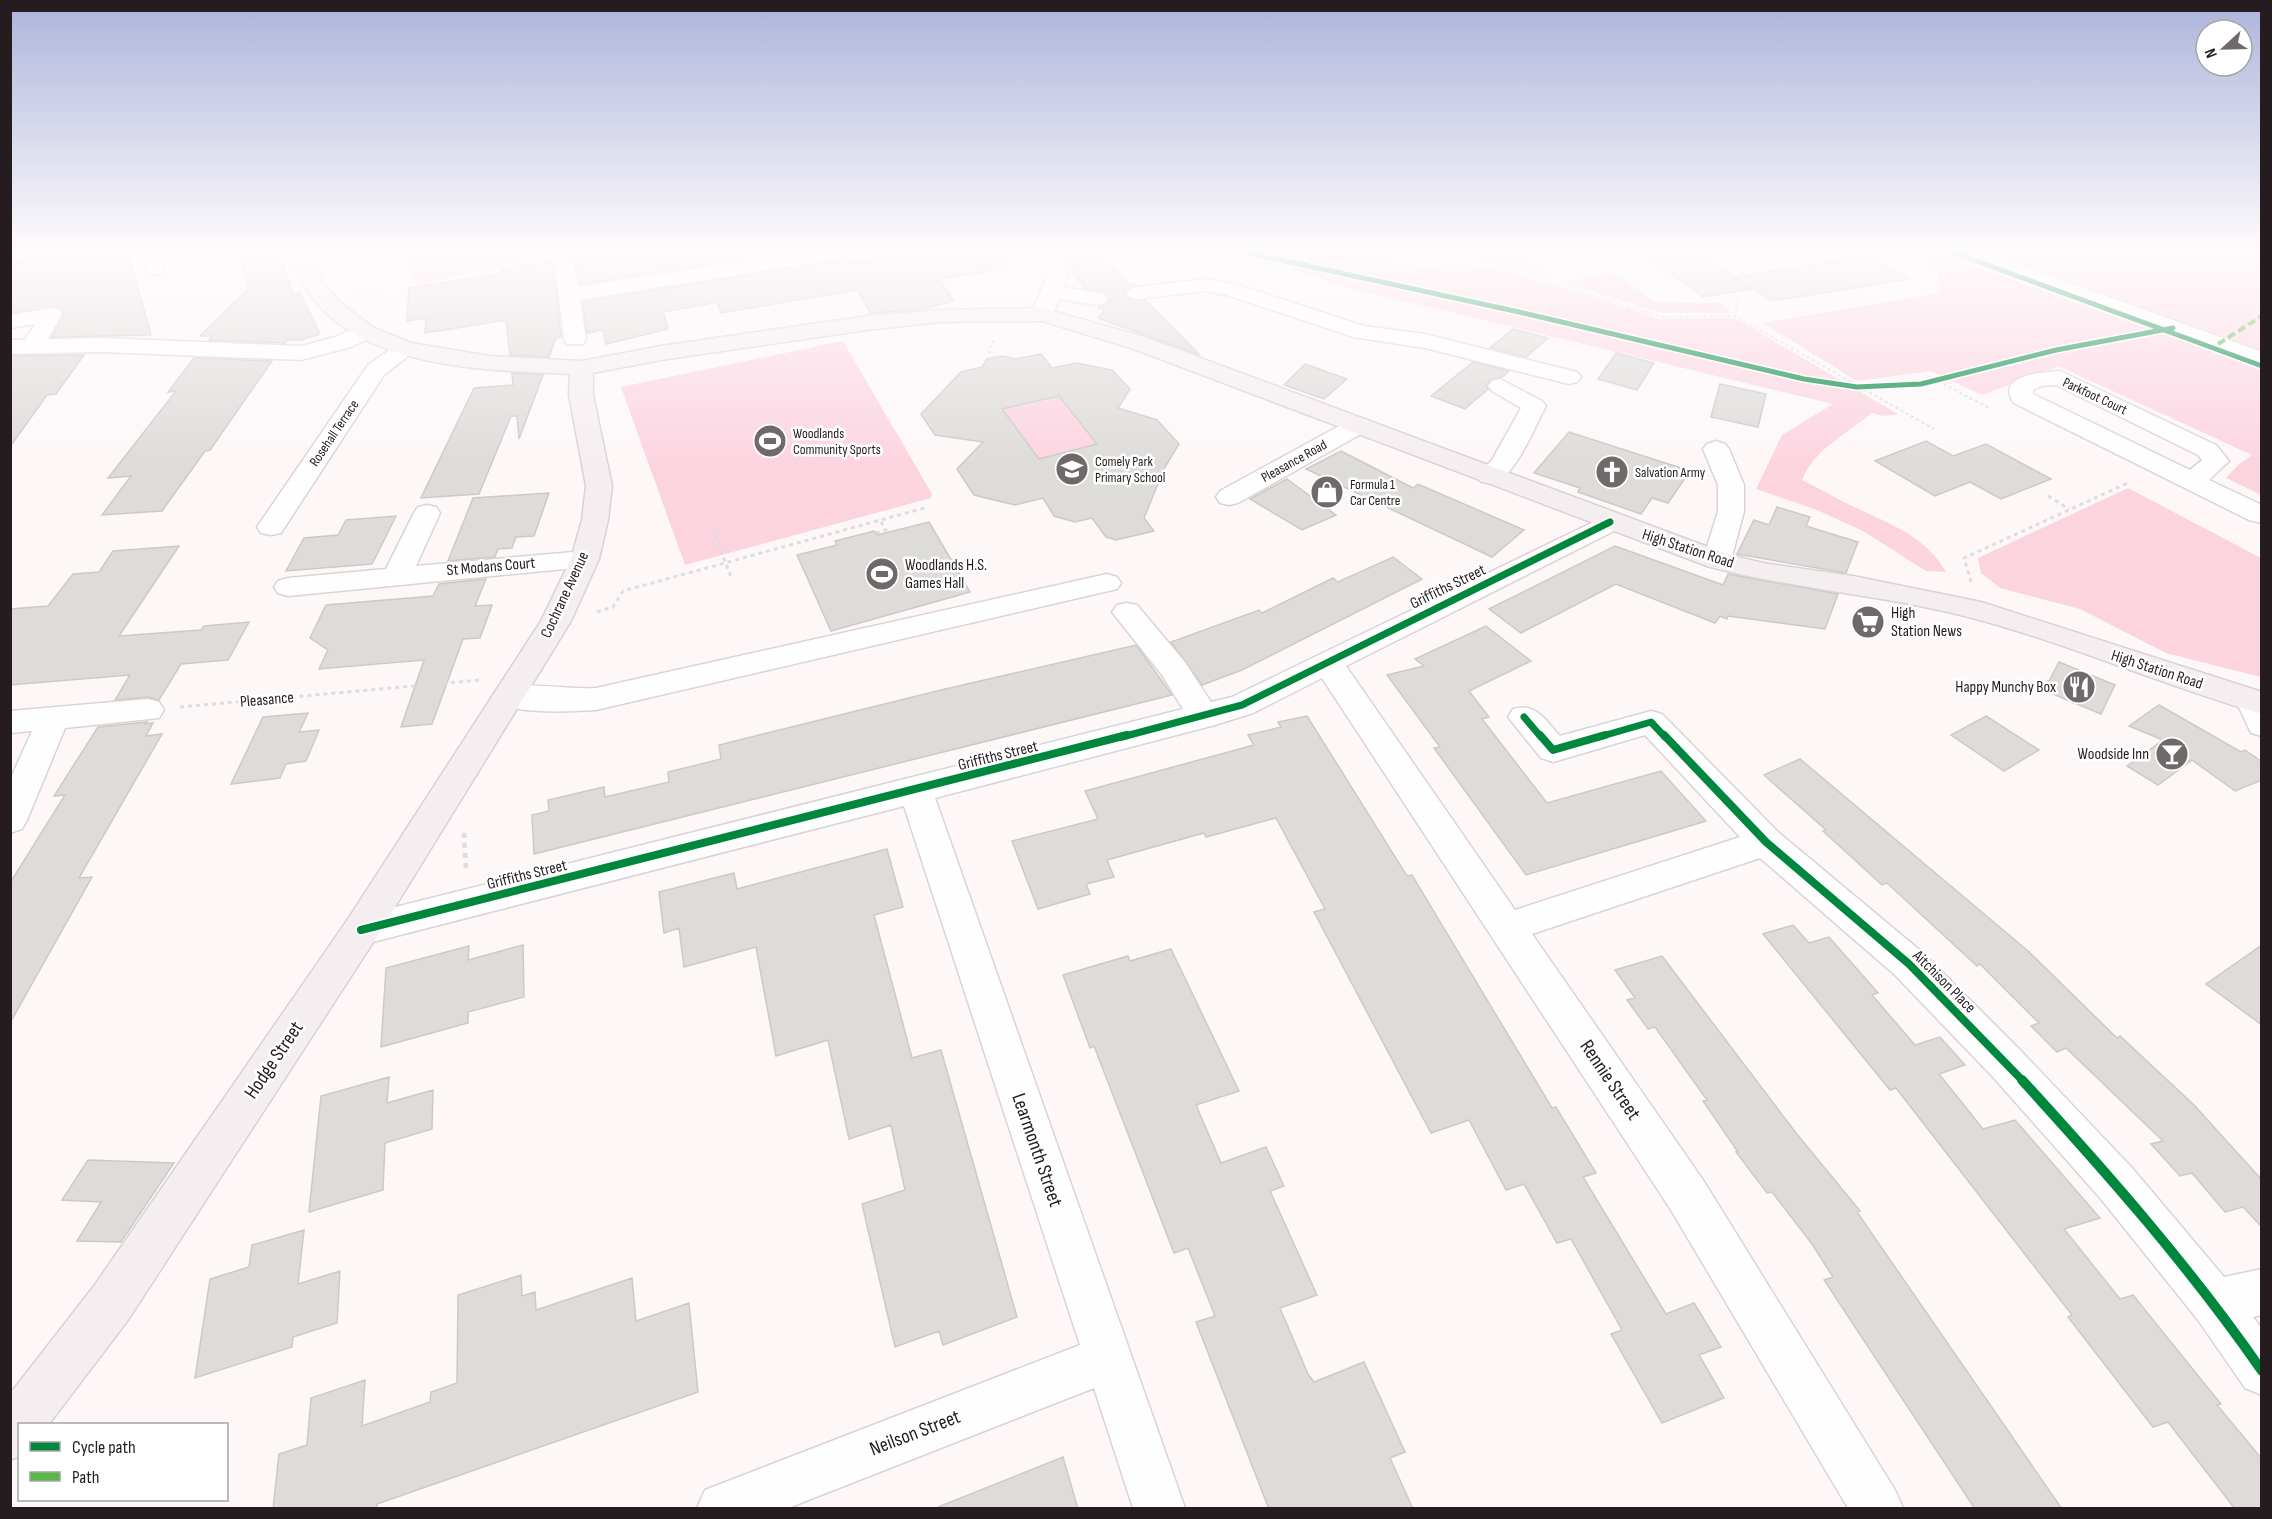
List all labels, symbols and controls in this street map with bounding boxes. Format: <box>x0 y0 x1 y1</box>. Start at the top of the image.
north arrow <box>2194 18 2254 78</box>
text: N <box>2201 46 2222 61</box>
street label: Parkfoot Court <box>2060 374 2130 418</box>
street label: Rosehall Terrace <box>306 397 362 469</box>
sports icon: Woodlands Community Sports <box>752 423 788 459</box>
place label: Woodlands Community Sports <box>793 425 881 458</box>
street label: Pleasance Road <box>1258 436 1330 486</box>
school or university icon: Comely Park Primary School <box>1054 451 1090 487</box>
place label: Comely Park Primary School <box>1095 453 1165 486</box>
church icon: Salvation Army <box>1594 454 1630 490</box>
place label: Salvation Army <box>1635 464 1706 481</box>
shop icon: Formula 1 Car Centre <box>1309 474 1345 510</box>
place label: Formula 1 Car Centre <box>1350 476 1400 509</box>
street label: High Station Road <box>1640 525 1736 573</box>
street label: Cochrane Avenue <box>537 549 593 641</box>
street label: St Modans Court <box>446 554 536 580</box>
sports icon: Woodlands H.S. Games Hall <box>864 556 900 592</box>
place label: Woodlands H.S. Games Hall <box>905 556 987 593</box>
street label: Griffiths Street <box>1407 561 1489 613</box>
supermarket icon: High Station News <box>1850 604 1886 640</box>
place label: High Station News <box>1891 604 1962 641</box>
street label: High Station Road <box>2109 646 2205 694</box>
restaurant icon: Happy Munchy Box <box>2061 669 2097 705</box>
place label: Happy Munchy Box <box>1955 678 2056 697</box>
street label: Pleasance <box>239 688 295 712</box>
bar icon: Woodside Inn <box>2154 736 2190 772</box>
street label: Griffiths Street <box>956 737 1040 775</box>
place label: Woodside Inn <box>2078 745 2149 764</box>
street label: Griffiths Street <box>485 856 569 894</box>
street label: Aitchison Place <box>1908 946 1979 1017</box>
street label: Hodge Street <box>239 1017 309 1103</box>
street label: Rennie Street <box>1575 1035 1645 1125</box>
street label: Learmonth Street <box>1006 1090 1068 1210</box>
street label: Neilson Street <box>866 1405 964 1461</box>
legend <box>18 1423 228 1501</box>
text: Cycle path <box>72 1437 136 1458</box>
text: Path <box>72 1467 100 1488</box>

